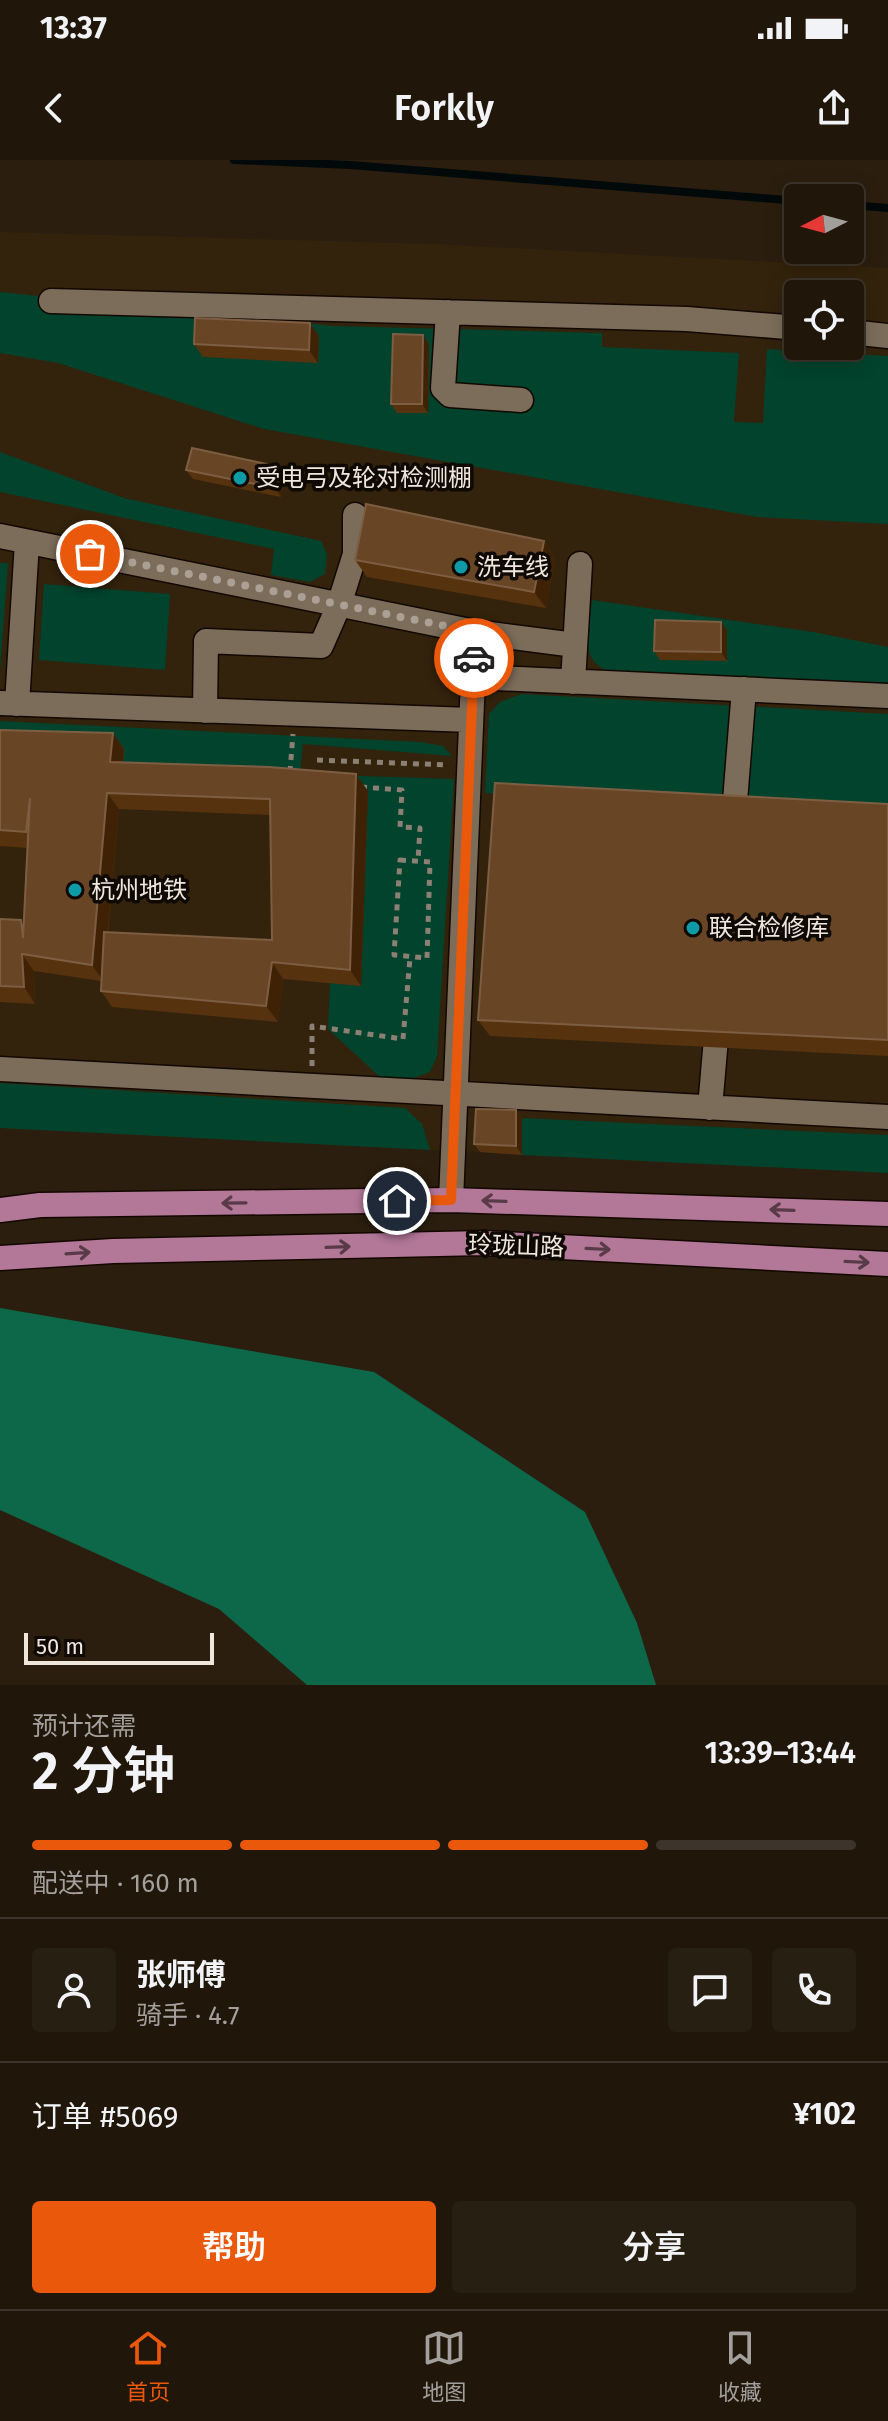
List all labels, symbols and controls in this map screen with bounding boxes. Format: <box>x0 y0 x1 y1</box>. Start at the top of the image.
text: 13:37 <box>40 10 107 46</box>
icon: back <box>32 86 76 130</box>
text: Forkly <box>394 86 494 130</box>
icon: share <box>812 86 856 130</box>
north arrow <box>784 184 864 264</box>
map controls <box>784 184 864 360</box>
button: locate <box>784 280 864 360</box>
place label: 受电弓及轮对检测棚 <box>256 464 472 492</box>
marker: 受电弓及轮对检测棚 <box>231 469 249 487</box>
pin <box>56 520 124 588</box>
icon: bag <box>68 532 112 576</box>
place label: 洗车线 <box>477 553 549 581</box>
marker: 洗车线 <box>452 558 470 576</box>
courier <box>434 618 514 698</box>
icon: car <box>452 636 496 680</box>
place label: 杭州地铁 <box>91 876 187 904</box>
marker: 杭州地铁 <box>66 881 84 899</box>
place label: 联合检修库 <box>709 914 829 942</box>
marker: 联合检修库 <box>684 919 702 937</box>
pin <box>363 1167 431 1235</box>
icon: home <box>375 1179 419 1223</box>
one-way arrow <box>481 1193 508 1209</box>
one-way arrow <box>221 1195 248 1211</box>
one-way arrow <box>769 1203 796 1218</box>
street label: 玲珑山路 <box>468 1230 564 1262</box>
one-way arrow <box>324 1240 351 1255</box>
one-way arrow <box>584 1242 611 1257</box>
one-way arrow <box>64 1245 91 1260</box>
one-way arrow <box>843 1255 870 1270</box>
scale bar <box>24 1629 214 1665</box>
text: 50 m <box>36 1633 84 1660</box>
text: 预计还需 <box>32 1711 136 1742</box>
text: 13:39–13:44 <box>704 1735 856 1771</box>
text: 2 分钟 <box>32 1740 175 1803</box>
text: 配送中 · 160 m <box>32 1868 199 1899</box>
button: person <box>32 1948 116 2032</box>
button: chat <box>668 1948 752 2032</box>
button: phone <box>772 1948 856 2032</box>
text: 张师傅 <box>136 1957 226 1993</box>
text: 骑手 · 4.7 <box>136 2000 240 2031</box>
text: ¥102 <box>793 2096 856 2132</box>
text: 订单 #5069 <box>32 2099 179 2135</box>
button: 帮助 <box>32 2201 436 2293</box>
button: 分享 <box>452 2201 856 2293</box>
tab: 首页 <box>126 2326 170 2406</box>
tab: 地图 <box>422 2326 466 2406</box>
tab: 收藏 <box>718 2326 762 2406</box>

